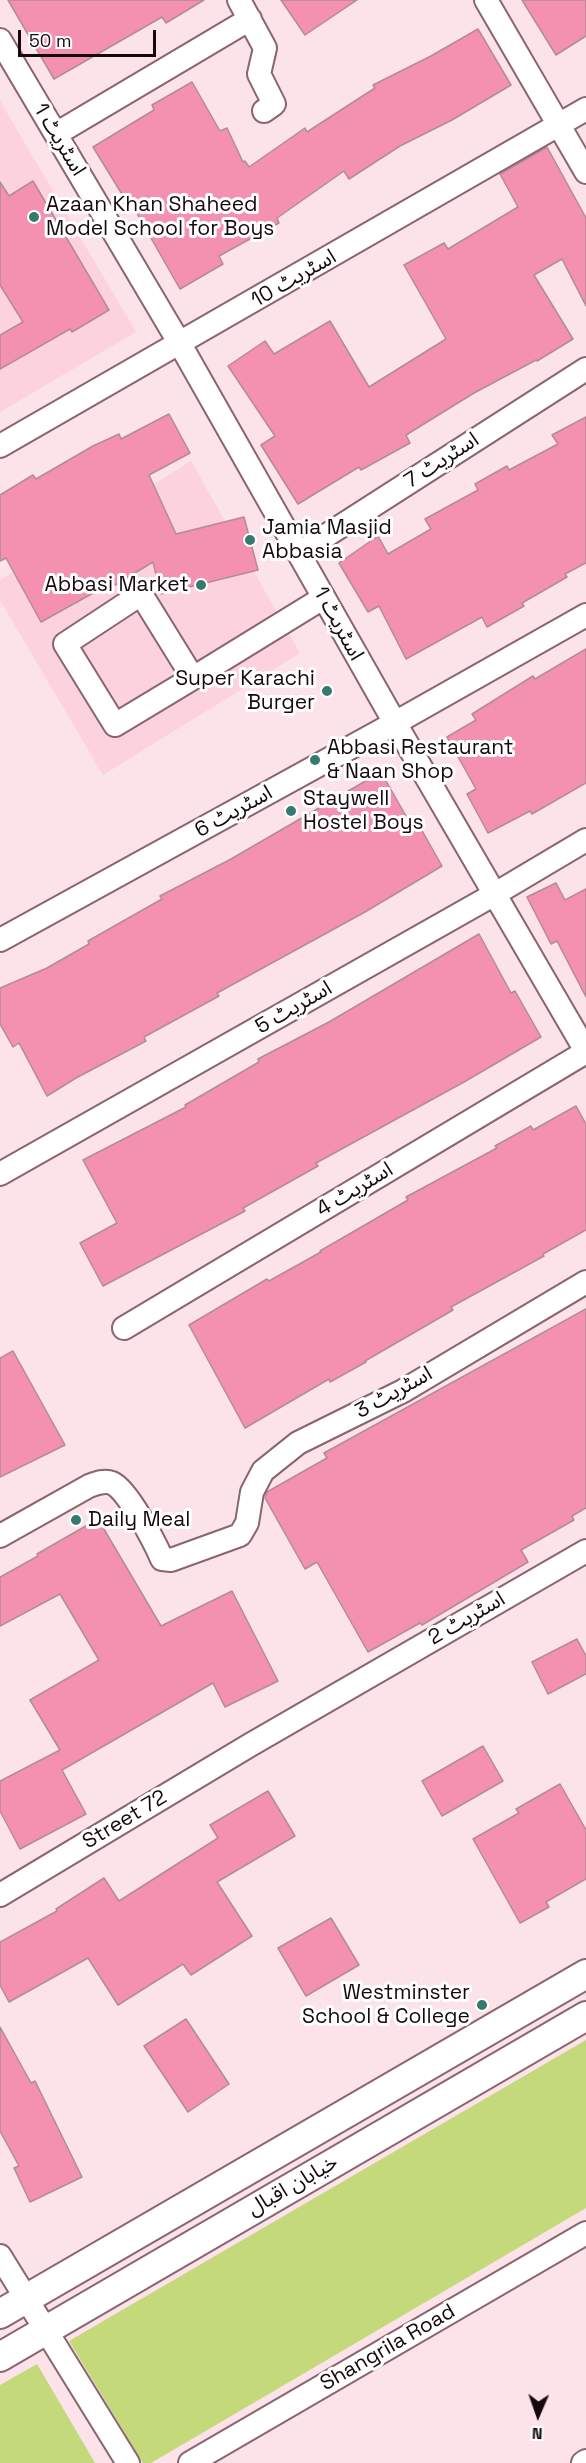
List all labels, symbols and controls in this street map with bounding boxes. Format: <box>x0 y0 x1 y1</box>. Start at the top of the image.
scale bar <box>21 18 159 56</box>
text: 50 m <box>29 29 71 52</box>
street label: اسٹریٹ 1 <box>27 99 91 181</box>
place label: Azaan Khan Shaheed Model School for Boys <box>46 192 274 242</box>
marker: Azaan Khan Shaheed Model School for Boys <box>27 210 41 224</box>
street label: اسٹریٹ 10 <box>247 245 341 313</box>
street label: اسٹریٹ 7 <box>400 428 484 494</box>
place label: Jamia Masjid Abbasia <box>262 515 392 565</box>
marker: Jamia Masjid Abbasia <box>243 533 257 547</box>
place label: Abbasi Market <box>45 572 189 598</box>
marker: Abbasi Market <box>194 578 208 592</box>
street label: اسٹریٹ 1 <box>307 583 369 665</box>
place label: Super Karachi Burger <box>175 666 315 716</box>
marker: Super Karachi Burger <box>320 684 334 698</box>
place label: Abbasi Restaurant & Naan Shop <box>327 735 514 785</box>
marker: Abbasi Restaurant & Naan Shop <box>308 753 322 767</box>
street label: اسٹریٹ 6 <box>191 781 277 843</box>
place label: Staywell Hostel Boys <box>303 786 424 836</box>
marker: Staywell Hostel Boys <box>284 804 298 818</box>
street label: اسٹریٹ 5 <box>251 976 337 1040</box>
street label: اسٹریٹ 4 <box>312 1157 398 1223</box>
street label: اسٹریٹ 3 <box>351 1362 437 1424</box>
place label: Daily Meal <box>88 1507 190 1533</box>
marker: Daily Meal <box>69 1513 83 1527</box>
street label: اسٹریٹ 2 <box>424 1587 510 1651</box>
street label: Street 72 <box>78 1785 172 1855</box>
place label: Westminster School & College <box>302 1980 470 2030</box>
marker: Westminster School & College <box>475 1998 489 2012</box>
street label: خیابان اقبال <box>243 2150 343 2222</box>
street label: Shangrila Road <box>316 2299 460 2397</box>
north arrow <box>508 2385 568 2445</box>
text: N <box>532 2423 543 2444</box>

